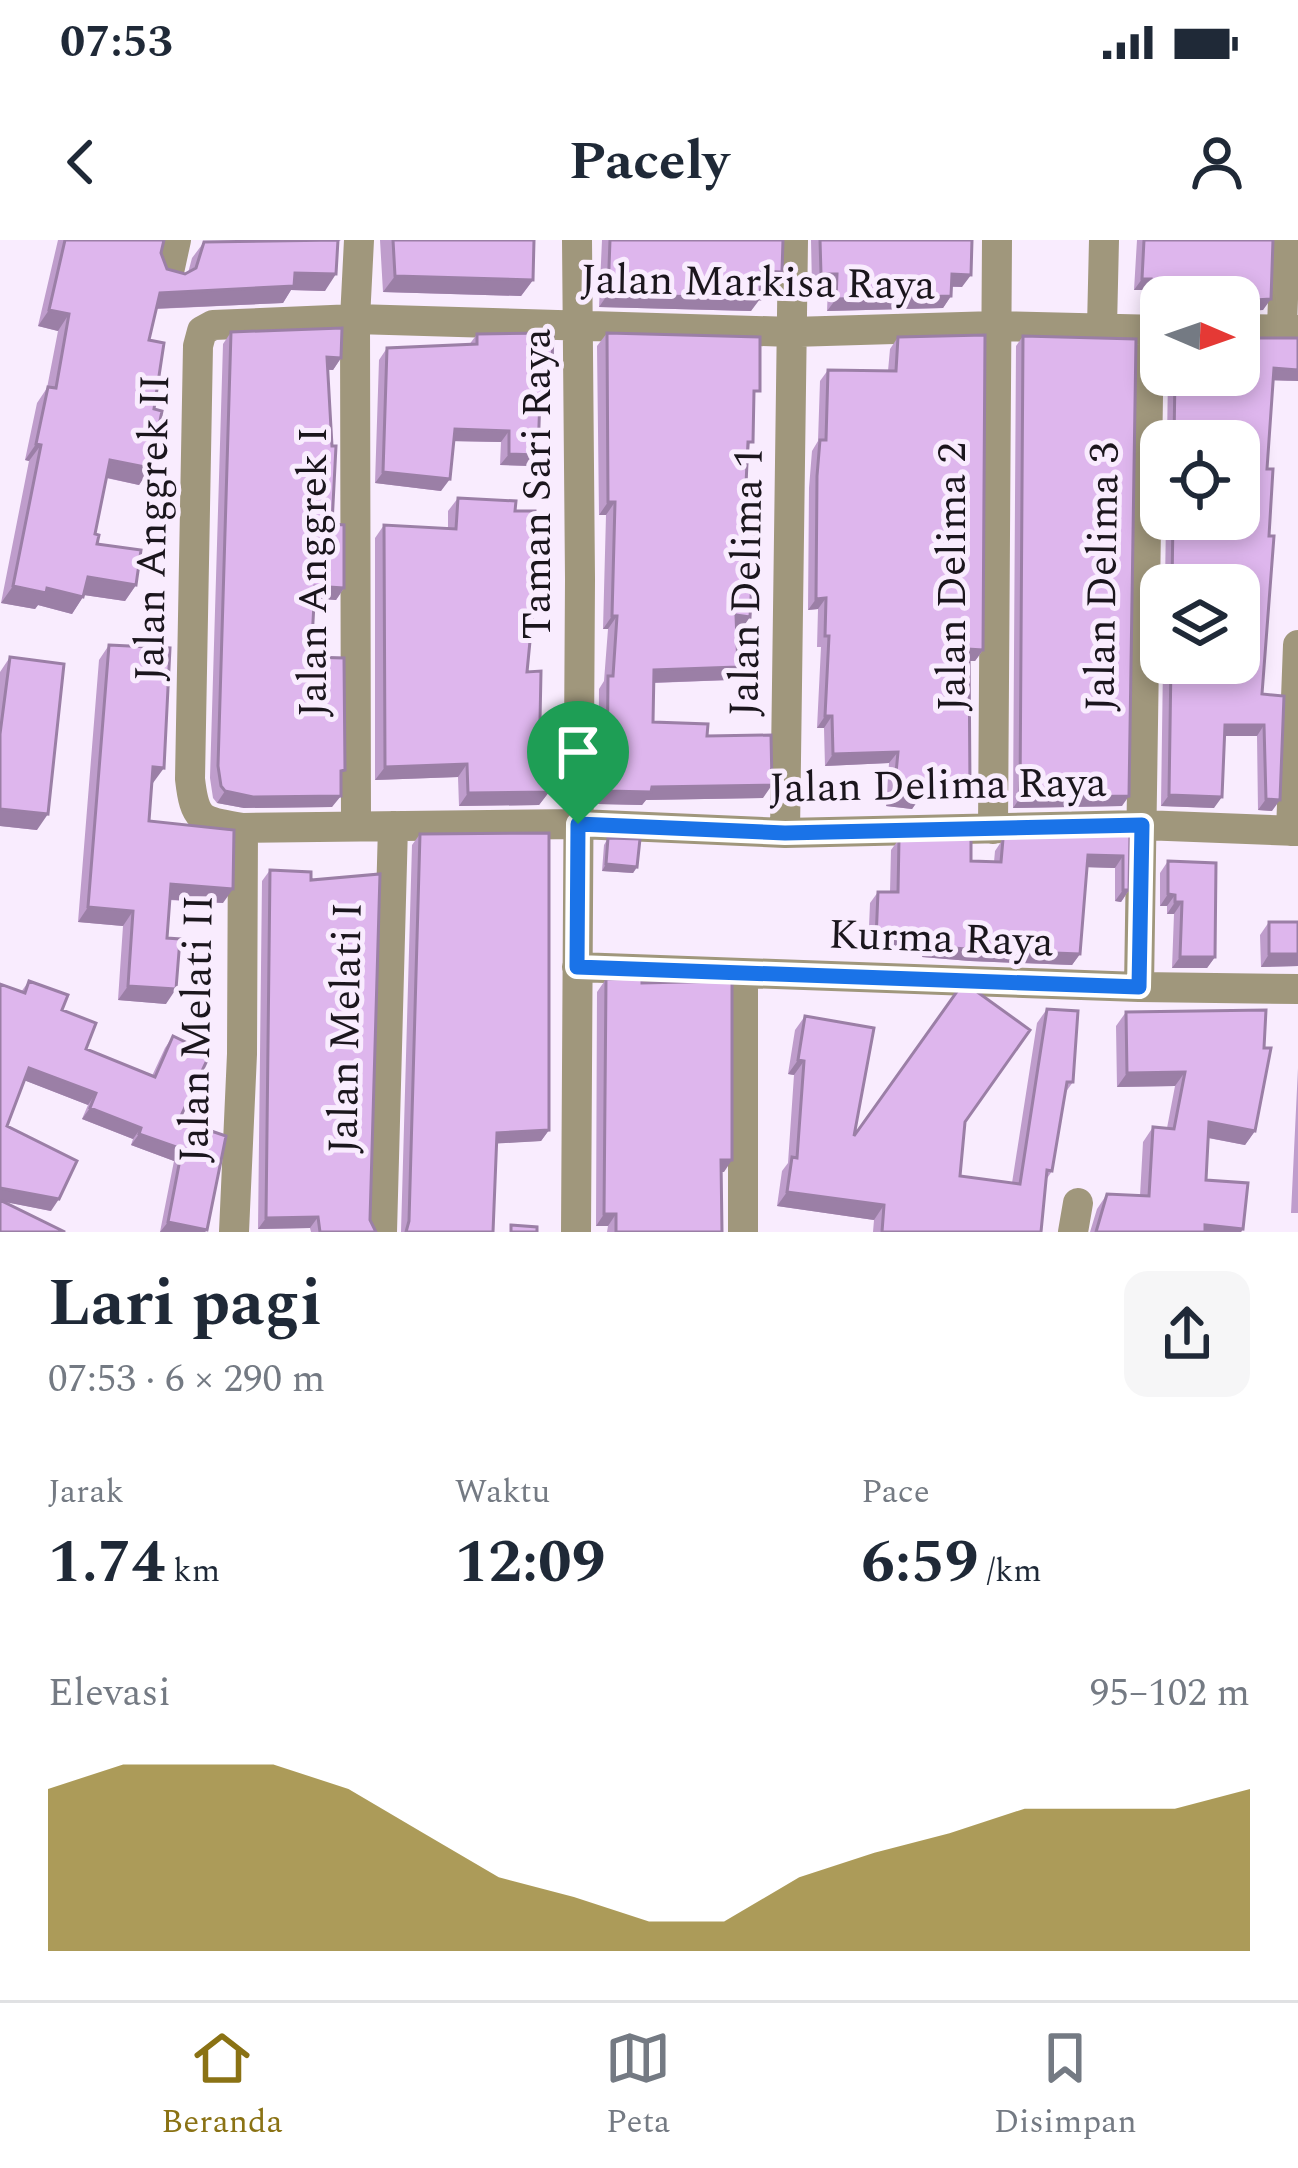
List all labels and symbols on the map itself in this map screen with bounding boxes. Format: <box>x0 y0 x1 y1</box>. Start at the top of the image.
street label: Jalan Markisa Raya <box>580 248 936 318</box>
north arrow <box>1140 276 1260 396</box>
street label: Taman Sari Raya <box>506 328 569 640</box>
street label: Jalan Anggrek II <box>119 374 187 682</box>
street label: Jalan Anggrek I <box>282 427 345 717</box>
street label: Jalan Delima 2 <box>921 442 984 712</box>
street label: Jalan Delima 3 <box>1069 442 1137 712</box>
street label: Jalan Delima 1 <box>713 447 781 717</box>
pin <box>527 701 629 824</box>
street label: Jalan Delima Raya <box>769 752 1108 820</box>
street label: Jalan Melati II <box>163 894 231 1164</box>
street label: Jalan Melati I <box>312 902 380 1154</box>
street label: Kurma Raya <box>827 904 1055 974</box>

